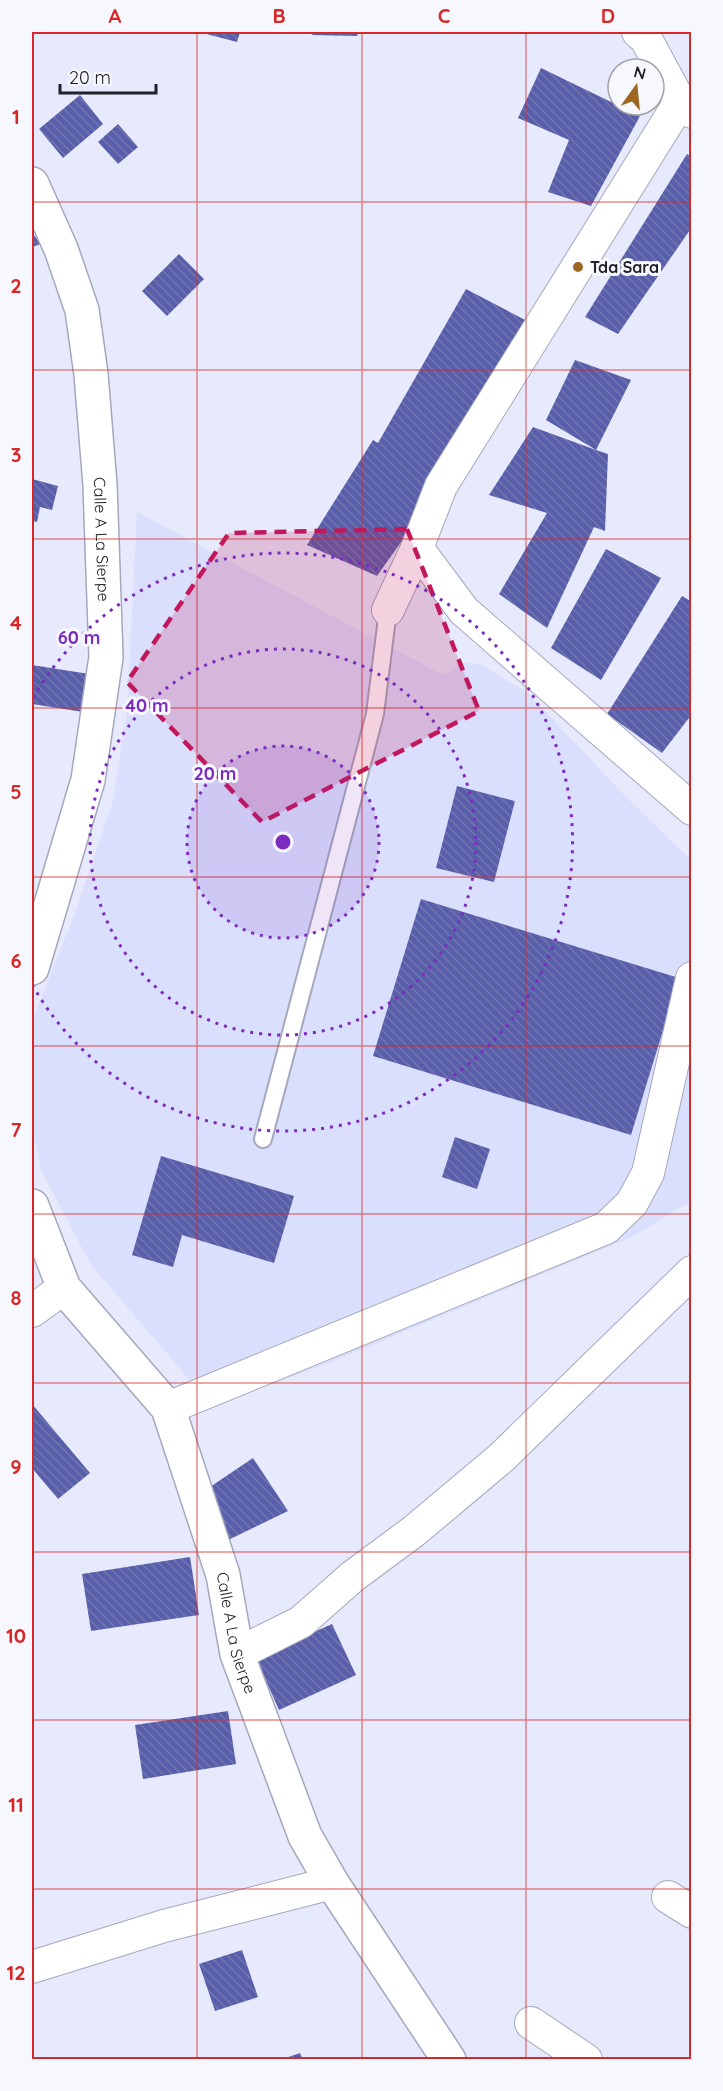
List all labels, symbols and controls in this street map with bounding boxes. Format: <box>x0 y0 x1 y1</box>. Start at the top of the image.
text: A <box>109 3 122 28</box>
text: B <box>272 3 286 28</box>
text: C <box>438 3 451 28</box>
text: D <box>601 3 615 28</box>
scale bar <box>60 57 156 95</box>
north arrow <box>606 57 666 117</box>
text: N <box>632 61 648 84</box>
text: 20 m <box>69 66 111 89</box>
text: 1 <box>12 104 20 129</box>
place label: Tda Sara <box>590 257 659 277</box>
marker: Tda Sara <box>571 260 585 274</box>
text: 2 <box>10 273 22 298</box>
text: 3 <box>11 442 21 467</box>
street label: Calle A La Sierpe <box>89 476 114 602</box>
text: 4 <box>10 610 22 635</box>
text: 60 m <box>58 626 100 649</box>
text: 40 m <box>125 694 169 717</box>
text: 20 m <box>194 762 236 785</box>
text: 5 <box>10 779 22 804</box>
centre of rings <box>273 832 293 852</box>
text: 6 <box>10 948 22 973</box>
text: 7 <box>11 1117 22 1142</box>
text: 8 <box>11 1285 22 1310</box>
text: 9 <box>10 1454 22 1479</box>
street label: Calle A La Sierpe <box>213 1570 261 1696</box>
text: 10 <box>6 1623 26 1648</box>
text: 11 <box>8 1792 24 1817</box>
text: 12 <box>6 1960 26 1985</box>

